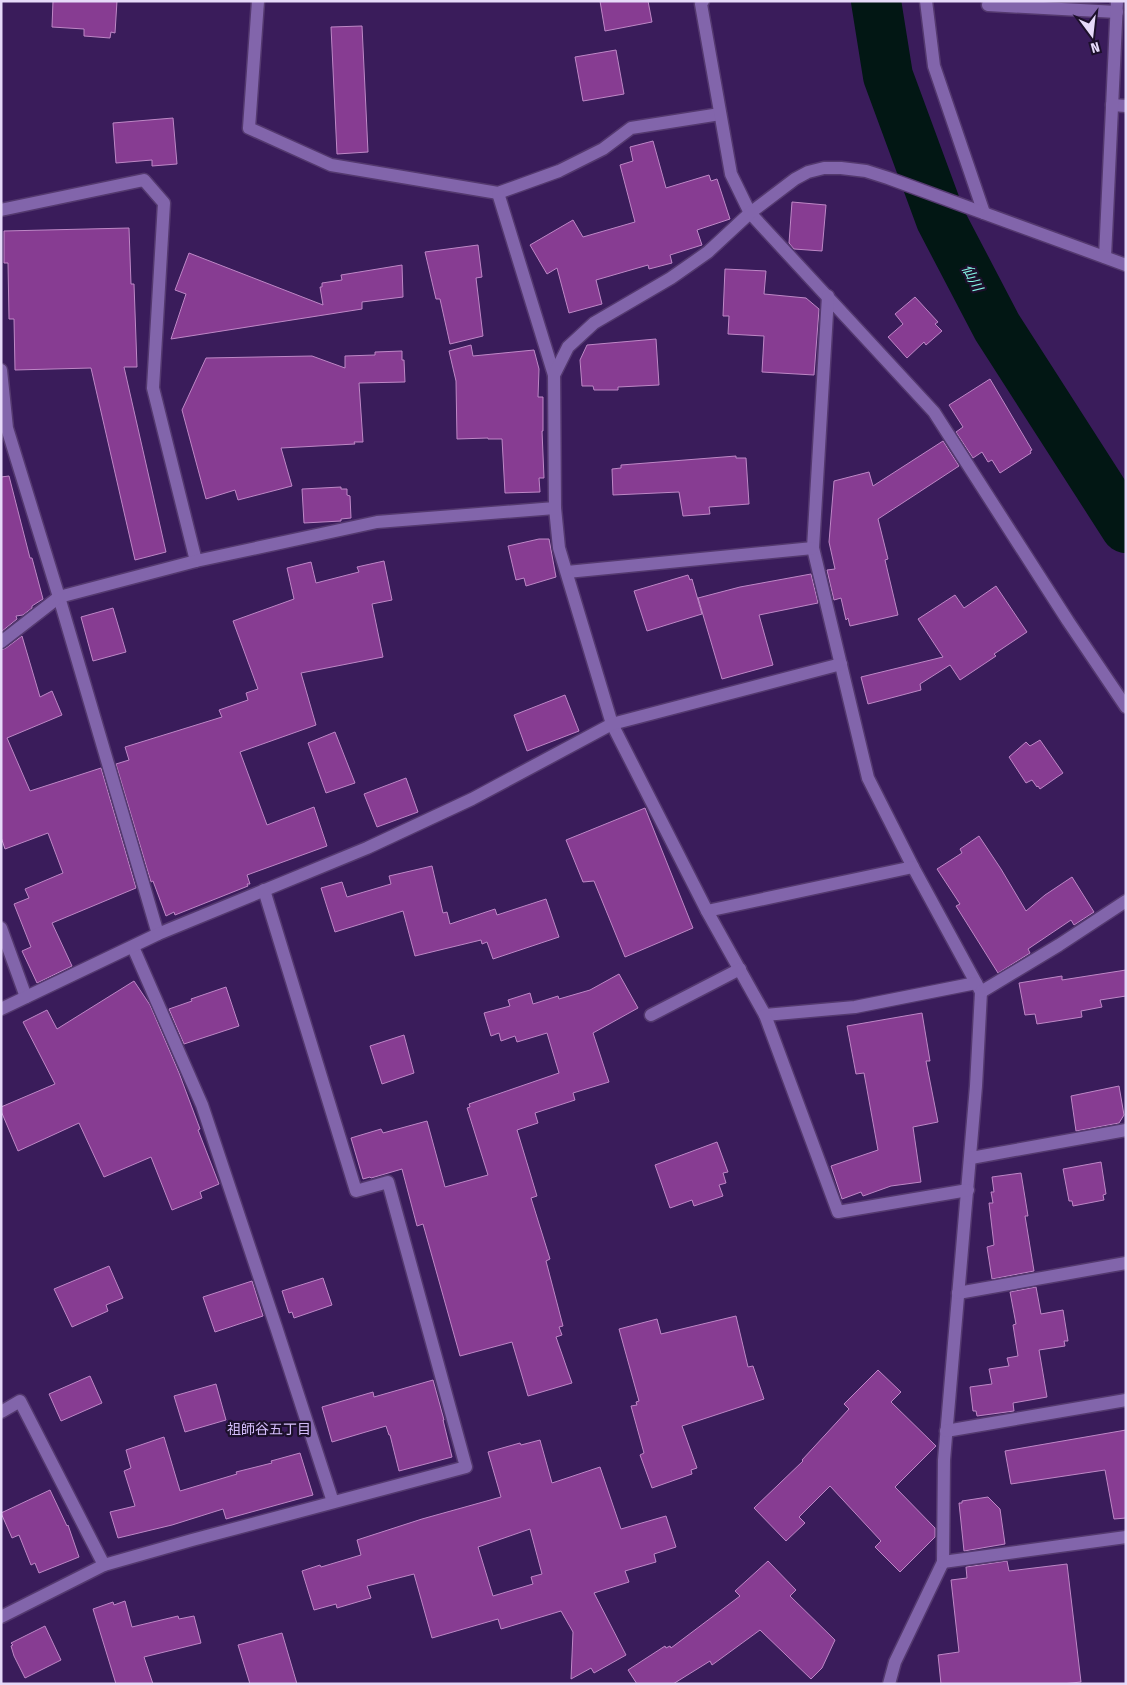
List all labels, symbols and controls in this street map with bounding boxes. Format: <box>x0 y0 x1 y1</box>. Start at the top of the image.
north arrow <box>1067 10 1117 60</box>
text: N <box>1089 38 1101 56</box>
water label: 仙川 <box>958 262 987 296</box>
district label: 祖師谷五丁目 <box>227 1421 311 1438</box>

